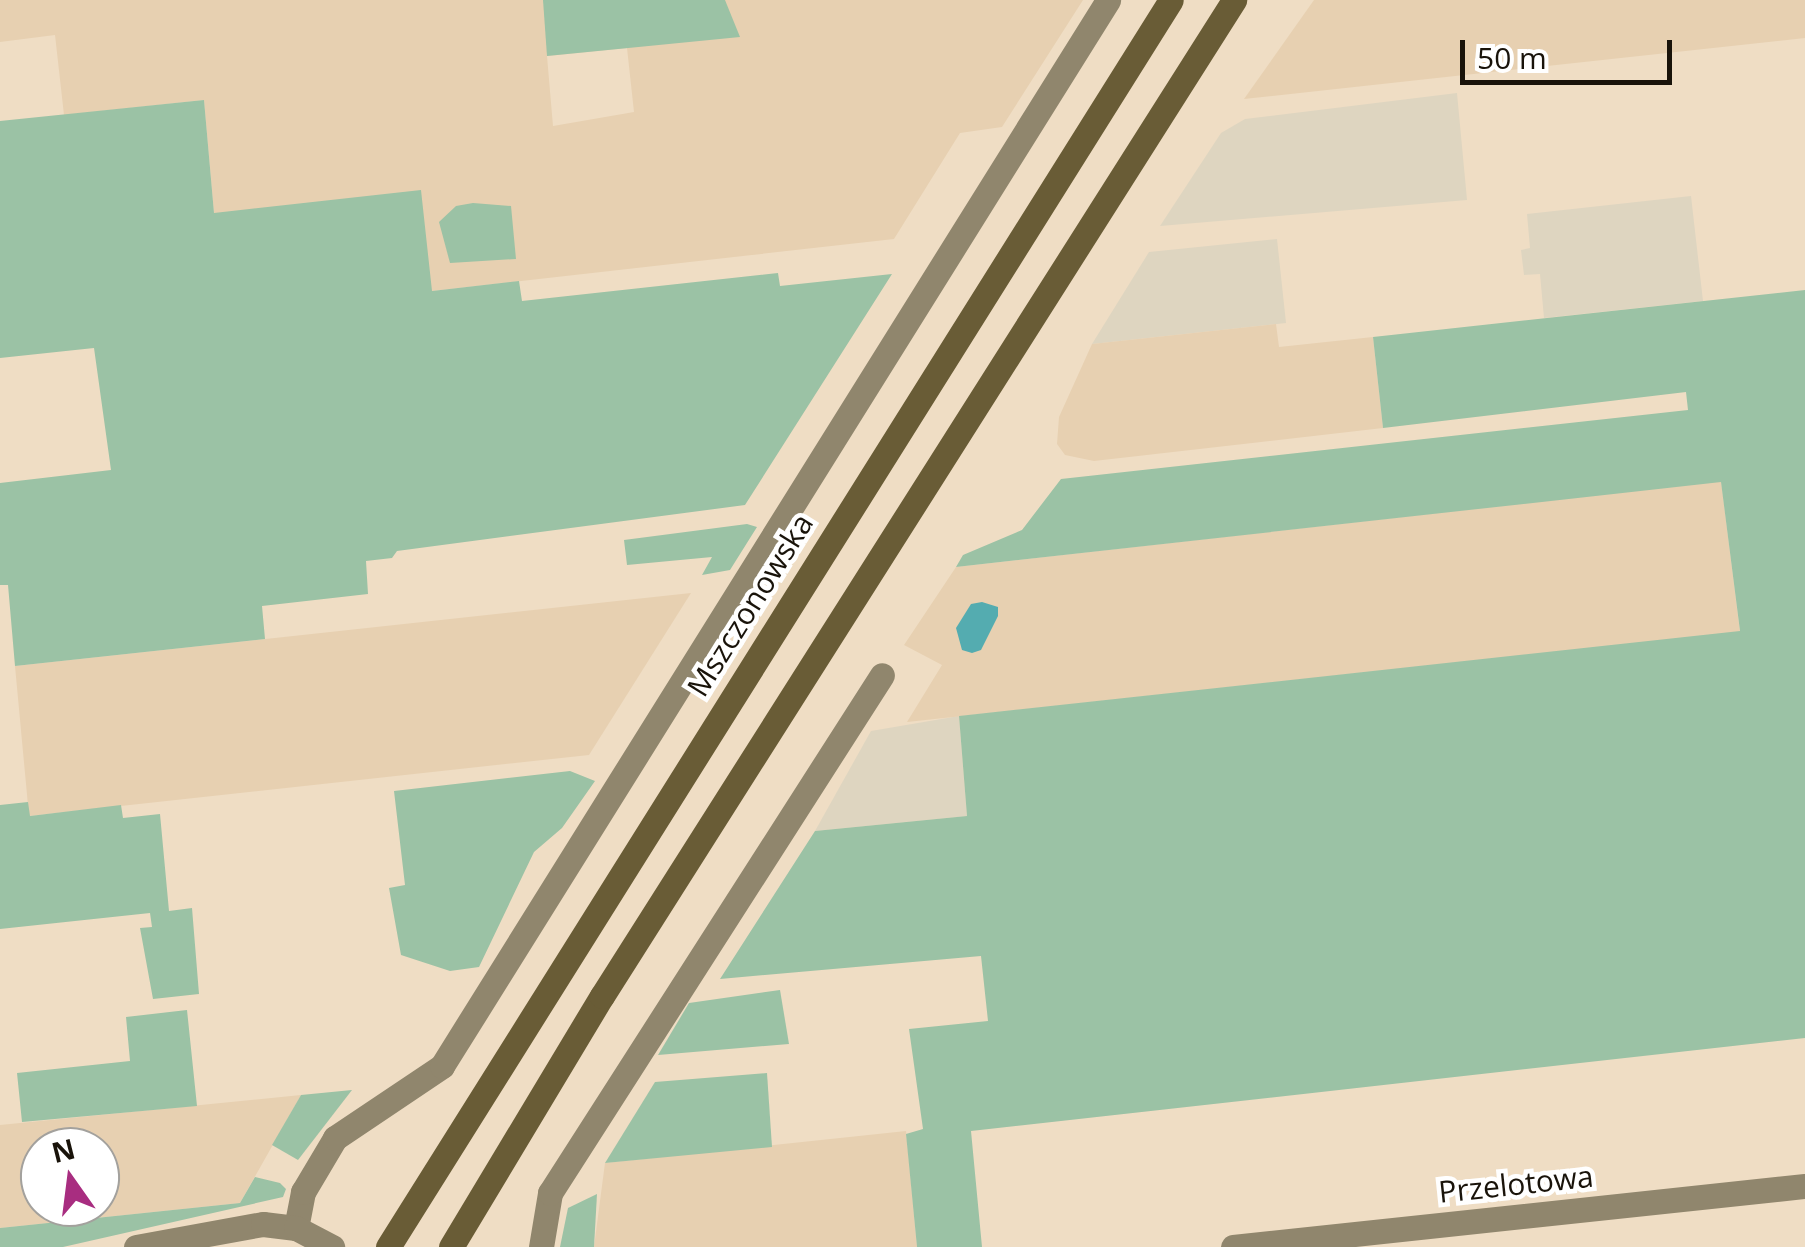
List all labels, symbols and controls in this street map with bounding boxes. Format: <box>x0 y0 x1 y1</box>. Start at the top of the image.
scale bar <box>1465 20 1678 82</box>
text: 50 m <box>1477 37 1547 78</box>
street label: Mszczonowska <box>680 507 820 703</box>
north arrow <box>20 1127 120 1227</box>
text: N <box>48 1129 79 1171</box>
street label: Przelotowa <box>1437 1158 1595 1210</box>

